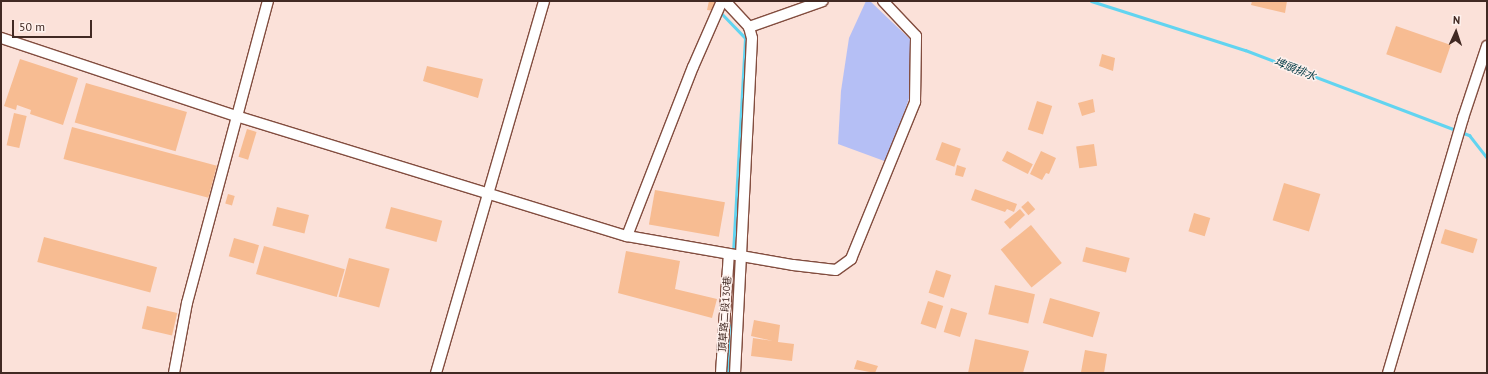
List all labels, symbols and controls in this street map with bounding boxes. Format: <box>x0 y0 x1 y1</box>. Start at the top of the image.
scale bar <box>14 12 94 38</box>
north arrow <box>1436 12 1476 52</box>
text: N <box>1453 13 1461 27</box>
text: 50 m <box>19 19 45 34</box>
water label: 埤頭排水 <box>1272 55 1318 83</box>
street label: 頂草路二段130巷 <box>716 275 734 353</box>

